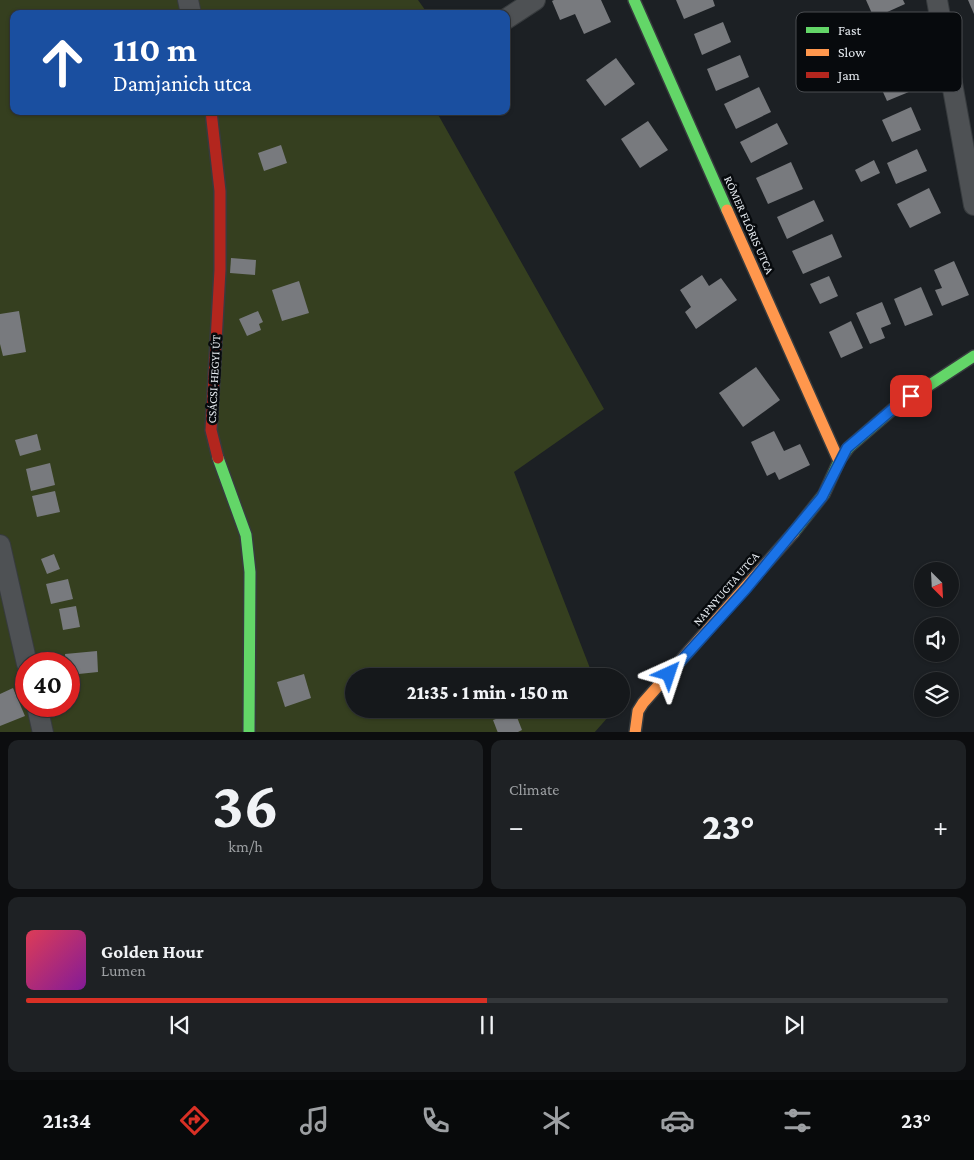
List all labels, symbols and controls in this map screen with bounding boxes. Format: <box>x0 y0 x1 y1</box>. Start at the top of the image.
legend <box>796 12 962 92</box>
text: Fast <box>838 22 862 38</box>
icon: ahead <box>30 30 95 95</box>
text: 110 m <box>113 30 197 69</box>
text: Slow <box>838 44 866 60</box>
text: Jam <box>836 67 860 83</box>
text: Damjanich utca <box>113 71 252 96</box>
street label: RÓMER FLÓRIS UTCA <box>721 174 777 276</box>
street label: CSÁCSI-HEGYI ÚT <box>205 334 223 424</box>
pin <box>890 375 932 417</box>
icon: arrive <box>897 382 925 410</box>
street label: NAPNYUGTA UTCA <box>690 549 762 629</box>
north arrow <box>914 562 959 608</box>
map controls <box>914 562 959 717</box>
button: sound <box>914 617 959 662</box>
position arrow <box>642 647 694 699</box>
speed limit sign: 40 <box>15 652 80 717</box>
button: layers <box>914 672 959 717</box>
text: 21:35 · 1 min · 150 m <box>407 682 568 703</box>
text: 36 <box>212 769 279 841</box>
text: Climate <box>509 781 559 798</box>
text: 23° <box>702 805 755 847</box>
text: − <box>509 811 524 842</box>
text: + <box>933 811 948 842</box>
text: km/h <box>228 838 263 855</box>
text: Golden Hour <box>101 941 204 962</box>
text: Lumen <box>101 962 146 979</box>
icon: previous <box>166 1011 194 1039</box>
icon: pause <box>473 1011 501 1039</box>
icon: next <box>780 1011 808 1039</box>
icon: directions <box>177 1103 212 1138</box>
icon: music <box>297 1103 332 1138</box>
icon: phone <box>418 1103 453 1138</box>
icon: climate <box>539 1103 574 1138</box>
icon: car <box>660 1103 695 1138</box>
icon: filters <box>780 1103 815 1138</box>
text: 21:34 <box>43 1108 91 1133</box>
text: 23° <box>901 1108 931 1133</box>

